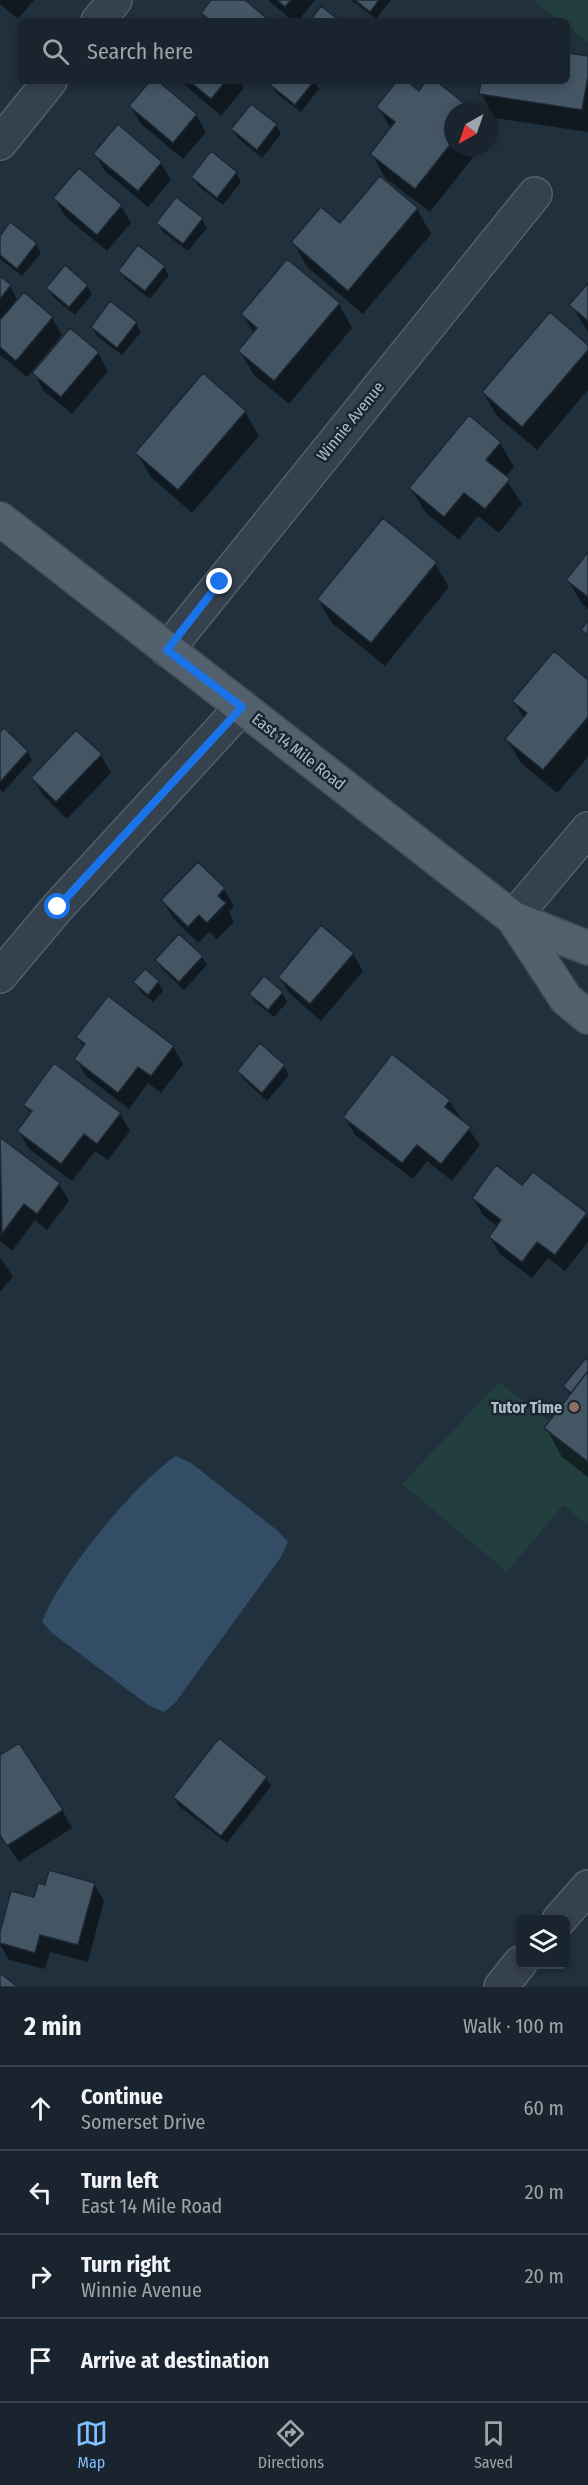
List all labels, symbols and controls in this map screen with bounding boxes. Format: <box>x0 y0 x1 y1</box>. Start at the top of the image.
search box <box>18 18 570 84</box>
icon: search <box>39 35 72 68</box>
text: Search here <box>87 38 193 65</box>
north arrow <box>444 102 498 156</box>
street label: Winnie Avenue <box>313 378 388 465</box>
route end <box>206 568 232 594</box>
street label: East 14 Mile Road <box>248 709 349 794</box>
route start <box>44 893 70 919</box>
place label: Tutor Time <box>491 1398 562 1417</box>
marker: Tutor Time <box>567 1400 581 1414</box>
map controls <box>516 1915 570 1969</box>
button: layers <box>516 1915 570 1969</box>
text: 2 min <box>24 2011 82 2042</box>
text: Walk · 100 m <box>463 2014 564 2038</box>
text: Continue <box>81 2083 163 2110</box>
icon: ahead <box>24 2092 57 2125</box>
text: 60 m <box>524 2096 564 2120</box>
text: Somerset Drive <box>81 2110 205 2134</box>
text: Turn left <box>81 2167 159 2194</box>
icon: left <box>24 2176 57 2209</box>
text: 20 m <box>525 2180 564 2204</box>
text: East 14 Mile Road <box>81 2194 222 2218</box>
text: Turn right <box>81 2251 170 2278</box>
icon: right <box>24 2260 57 2293</box>
text: 20 m <box>525 2264 564 2288</box>
text: Winnie Avenue <box>81 2278 202 2302</box>
icon: arrive <box>24 2344 57 2377</box>
text: Arrive at destination <box>81 2347 269 2374</box>
tab: Map <box>75 2417 108 2472</box>
tab: Directions <box>258 2417 324 2472</box>
tab: Saved <box>474 2417 513 2472</box>

